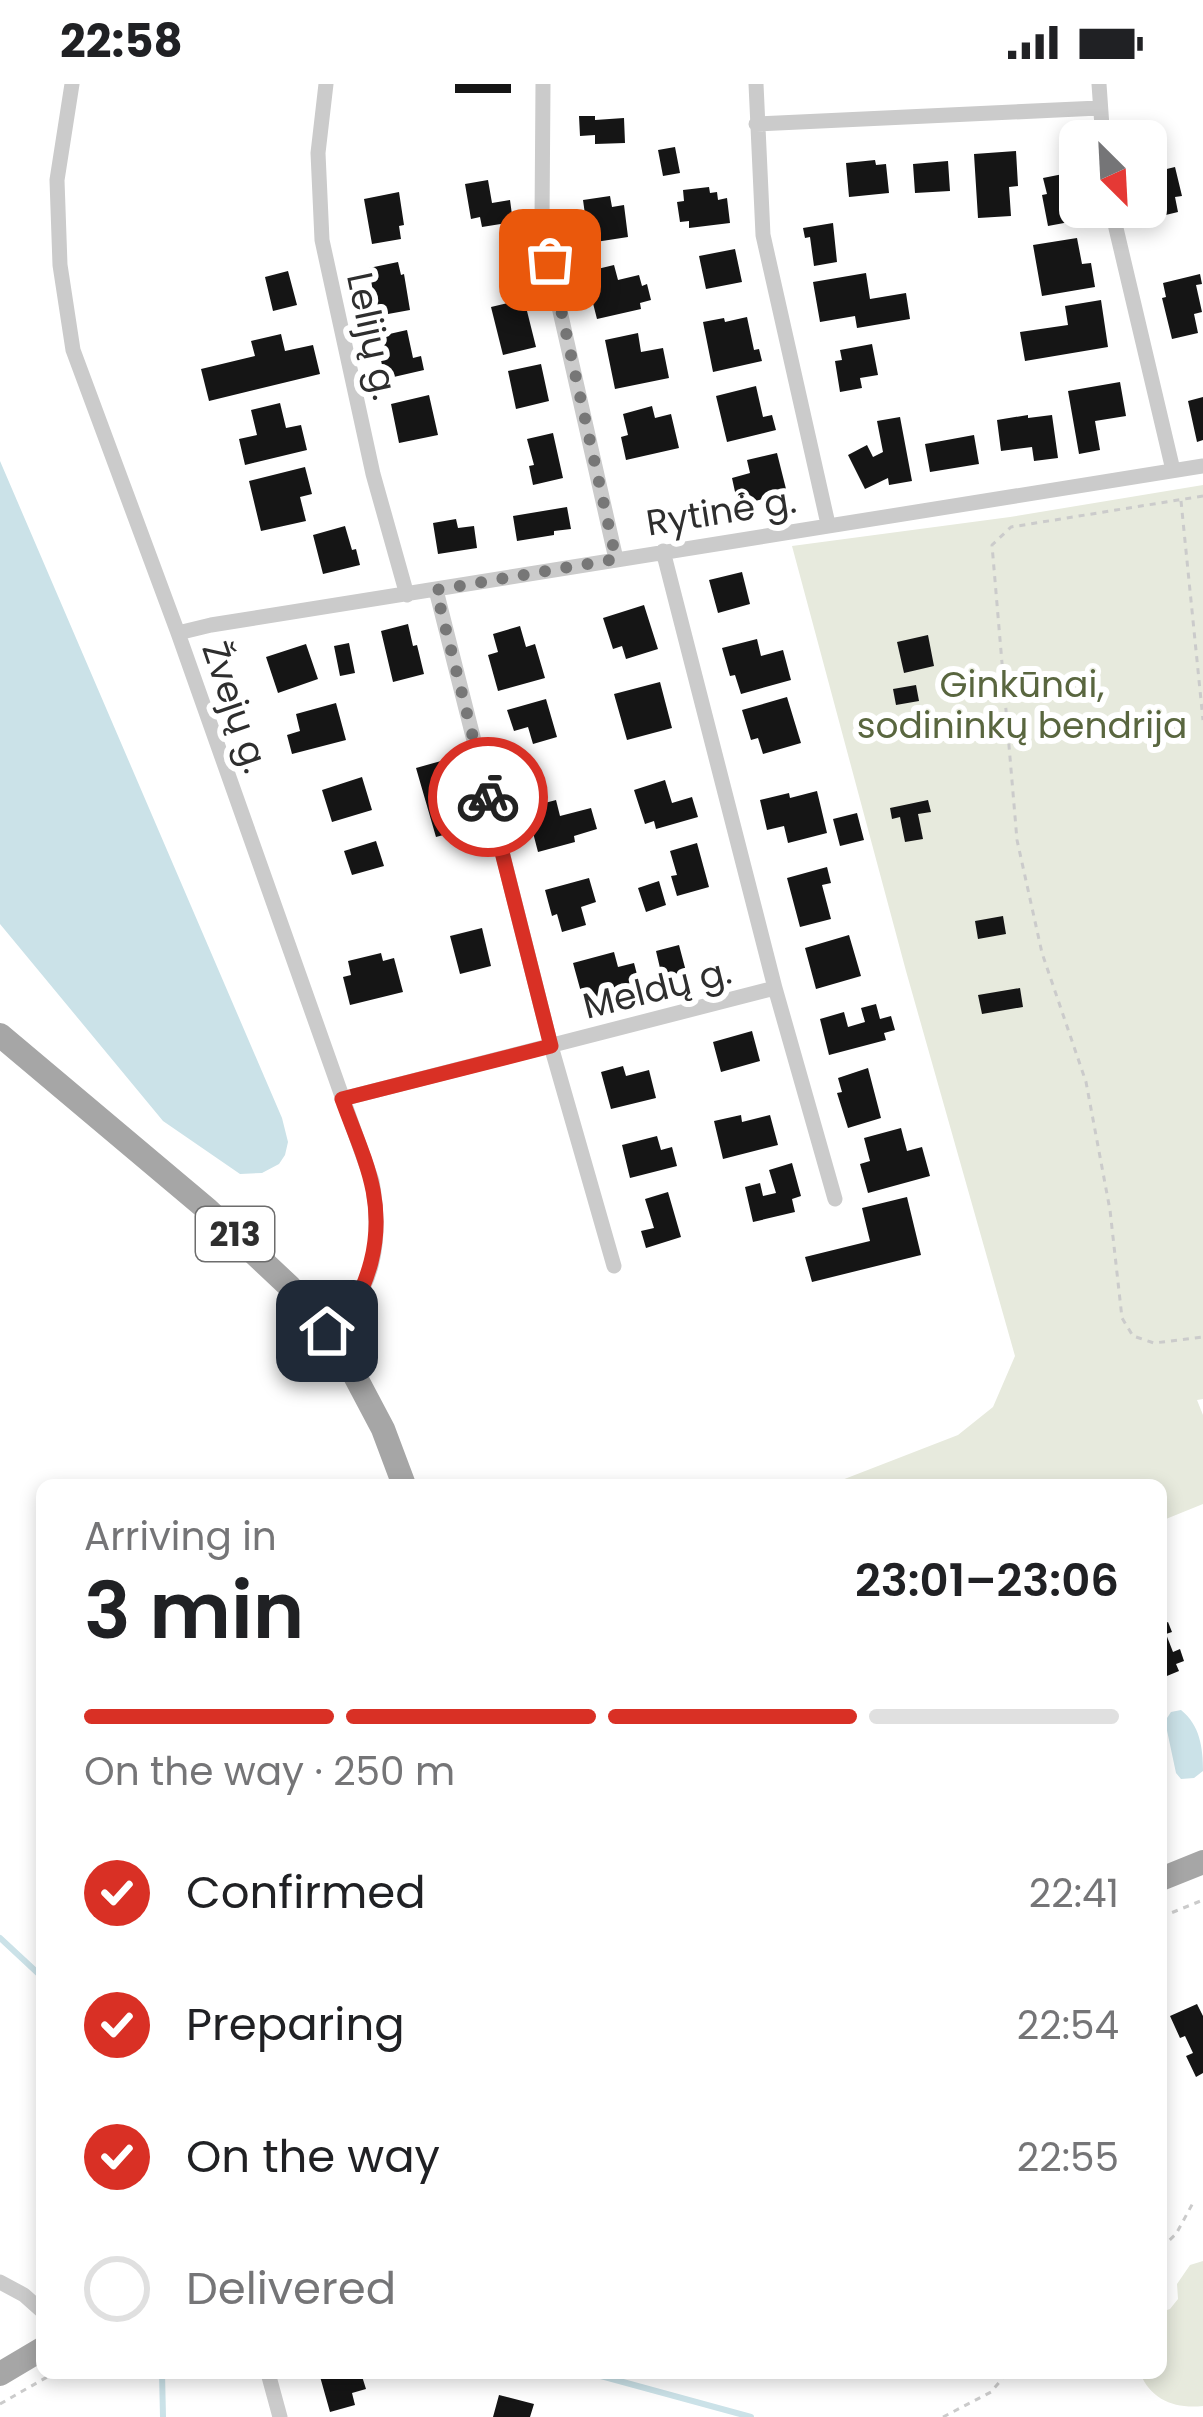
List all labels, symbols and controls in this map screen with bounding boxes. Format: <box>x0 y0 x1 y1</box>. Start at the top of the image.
text: 22:58 <box>60 10 183 73</box>
north arrow <box>1059 120 1167 228</box>
map controls <box>1059 120 1167 228</box>
pin <box>499 209 601 311</box>
icon: bag <box>517 227 583 293</box>
street label: Lelijų g. <box>334 268 411 405</box>
street label: Rytinė g. <box>643 474 800 548</box>
street label: Žvejų g. <box>189 635 282 780</box>
park label: Ginkūnai, sodininkų bendrija <box>857 659 1187 751</box>
courier <box>428 737 548 857</box>
icon: bike <box>455 764 521 830</box>
street label: Meldų g. <box>578 945 737 1032</box>
road number: 213 <box>196 1207 274 1261</box>
pin <box>276 1280 378 1382</box>
icon: home <box>294 1298 360 1364</box>
text: Arriving in <box>84 1509 277 1564</box>
text: 23:01–23:06 <box>855 1549 1119 1612</box>
text: 3 min <box>84 1556 304 1665</box>
text: On the way · 250 m <box>84 1744 455 1799</box>
icon: check <box>84 1860 150 1926</box>
text: Confirmed <box>186 1861 426 1924</box>
text: 22:41 <box>1029 1866 1119 1921</box>
icon: check <box>84 1992 150 2058</box>
text: Preparing <box>186 1993 405 2056</box>
text: 22:54 <box>1017 1998 1119 2053</box>
icon: check <box>84 2124 150 2190</box>
text: On the way <box>186 2125 440 2188</box>
text: 22:55 <box>1017 2130 1119 2185</box>
text: Delivered <box>186 2257 396 2320</box>

